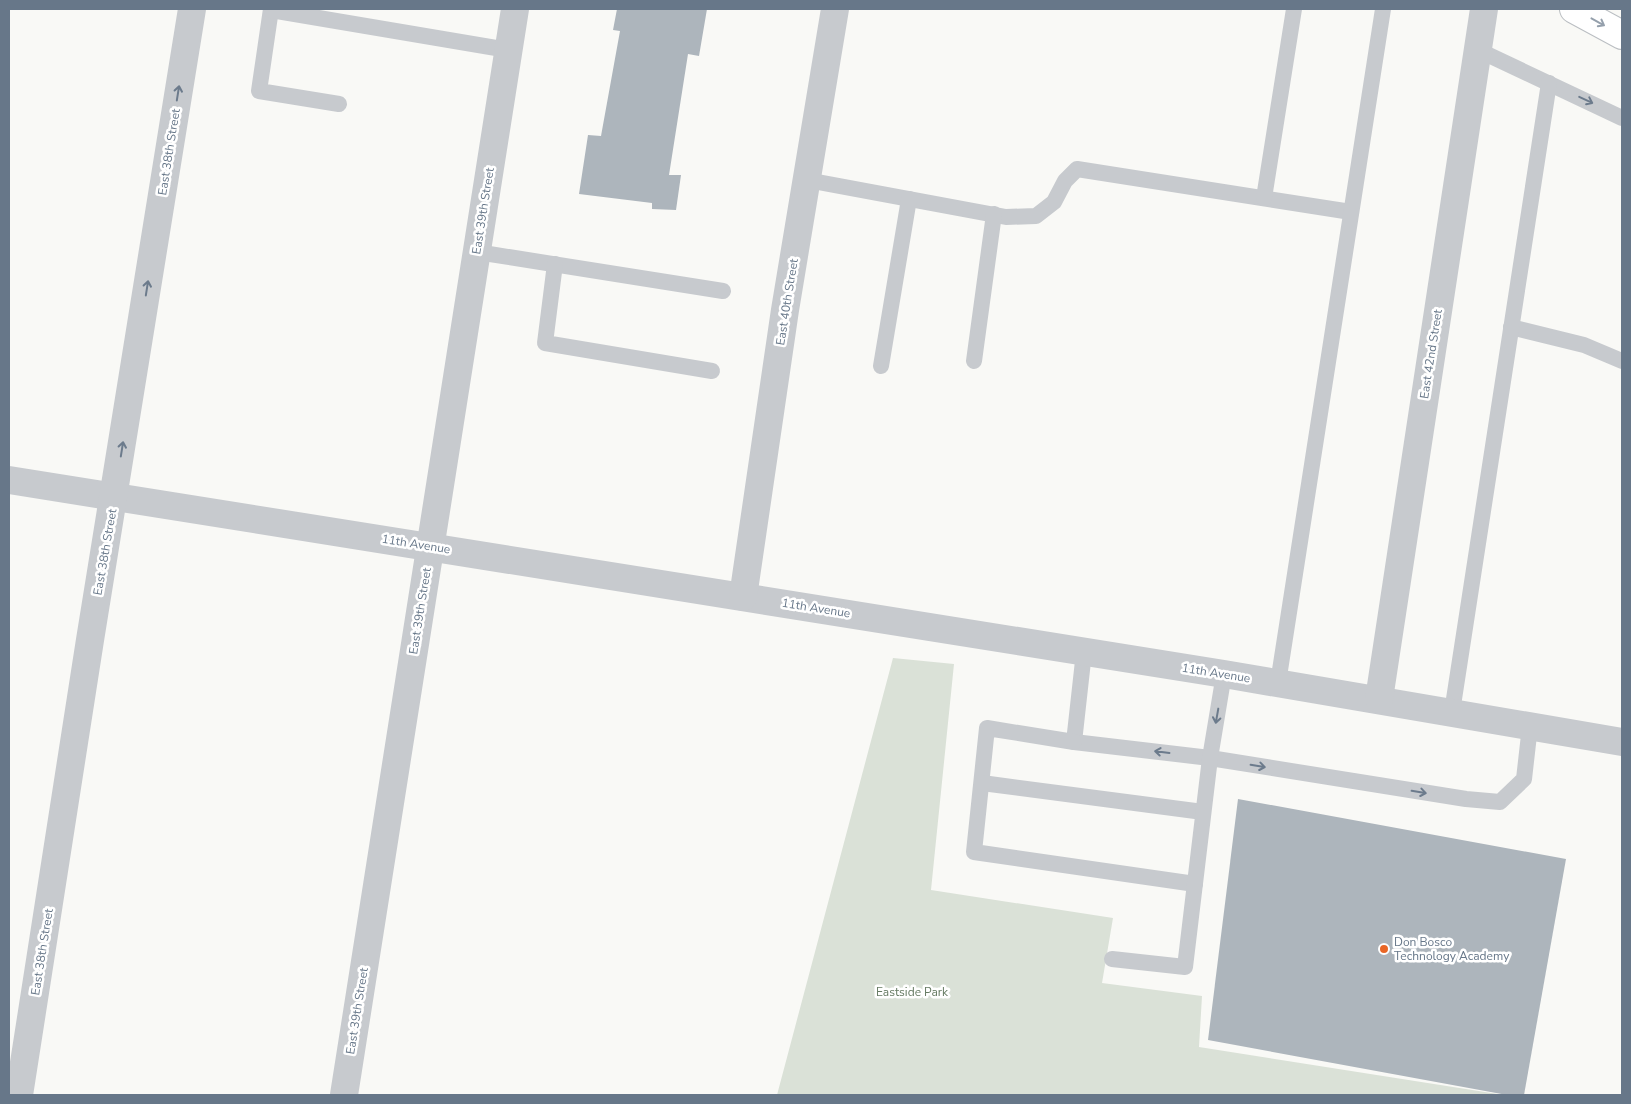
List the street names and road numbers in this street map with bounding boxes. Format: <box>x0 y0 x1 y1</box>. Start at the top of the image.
street label: East 38th Street <box>154 107 184 196</box>
street label: East 39th Street <box>468 166 498 255</box>
street label: East 40th Street <box>772 257 802 346</box>
street label: East 42nd Street <box>1416 307 1446 400</box>
street label: East 38th Street <box>90 507 121 596</box>
street label: 11th Avenue <box>381 531 451 557</box>
street label: East 39th Street <box>405 566 435 655</box>
street label: 11th Avenue <box>781 595 851 621</box>
street label: 11th Avenue <box>1181 660 1251 686</box>
street label: East 38th Street <box>27 907 57 996</box>
street label: East 39th Street <box>342 966 372 1055</box>

